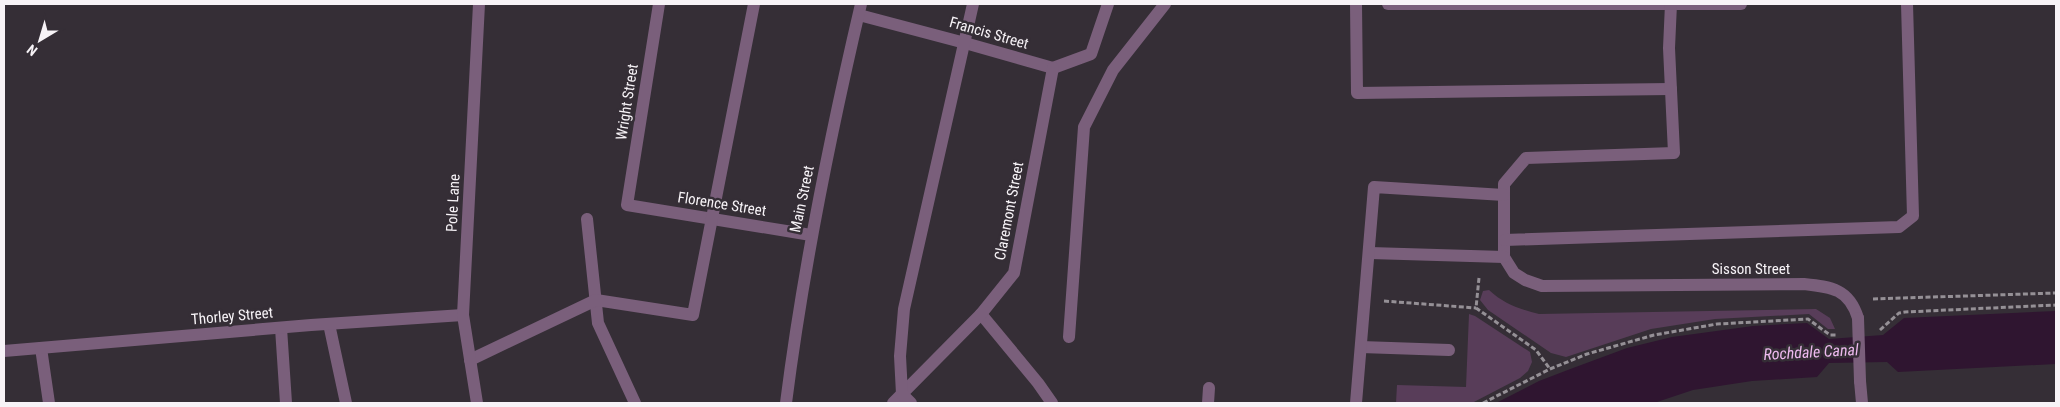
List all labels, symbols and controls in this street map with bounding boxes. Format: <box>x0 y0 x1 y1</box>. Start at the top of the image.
street label: Francis Street <box>947 13 1031 53</box>
north arrow <box>15 15 65 65</box>
text: N <box>24 41 40 59</box>
street label: Wright Street <box>612 63 642 141</box>
street label: Claremont Street <box>991 160 1027 262</box>
street label: Main Street <box>786 164 818 234</box>
street label: Pole Lane <box>442 173 464 233</box>
street label: Florence Street <box>676 188 768 220</box>
street label: Sisson Street <box>1712 260 1790 278</box>
street label: Thorley Street <box>190 303 274 329</box>
water label: Rochdale Canal <box>1763 340 1859 364</box>

